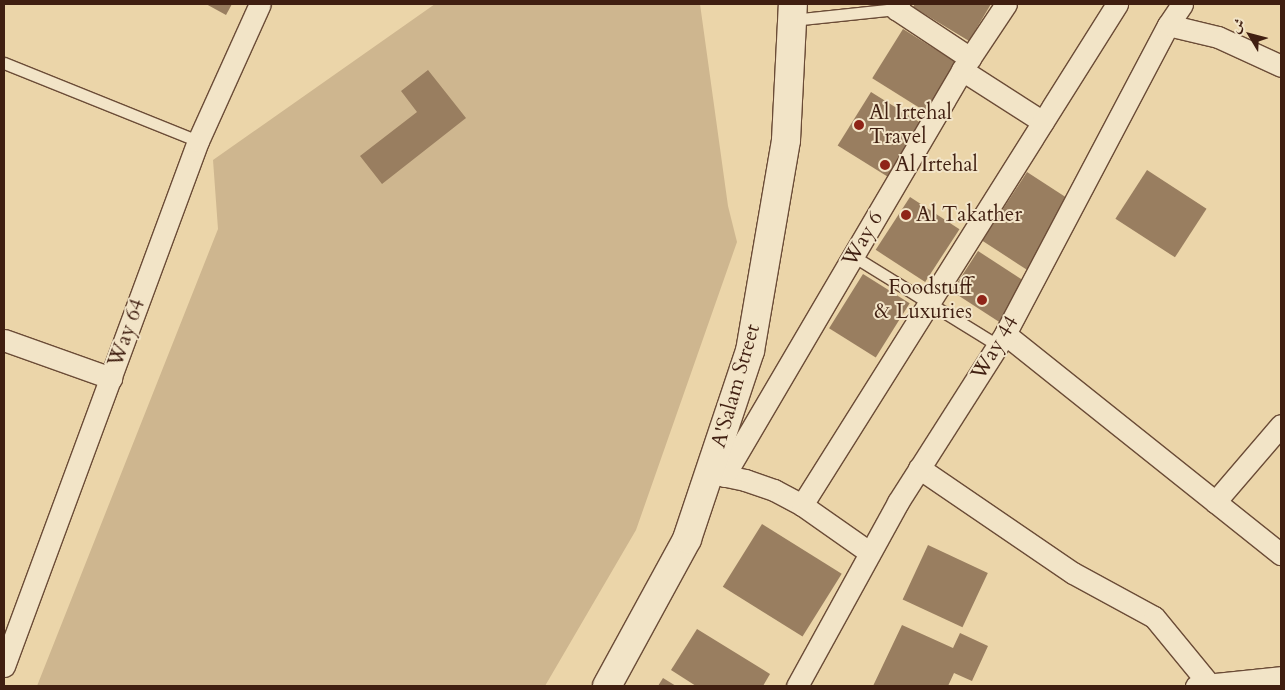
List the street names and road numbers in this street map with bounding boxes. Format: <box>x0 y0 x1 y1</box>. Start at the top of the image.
street label: Way 6 <box>837 207 889 271</box>
street label: Way 64 <box>103 296 151 370</box>
street label: Way 44 <box>966 311 1024 385</box>
street label: A'Salam Street <box>706 321 766 451</box>

